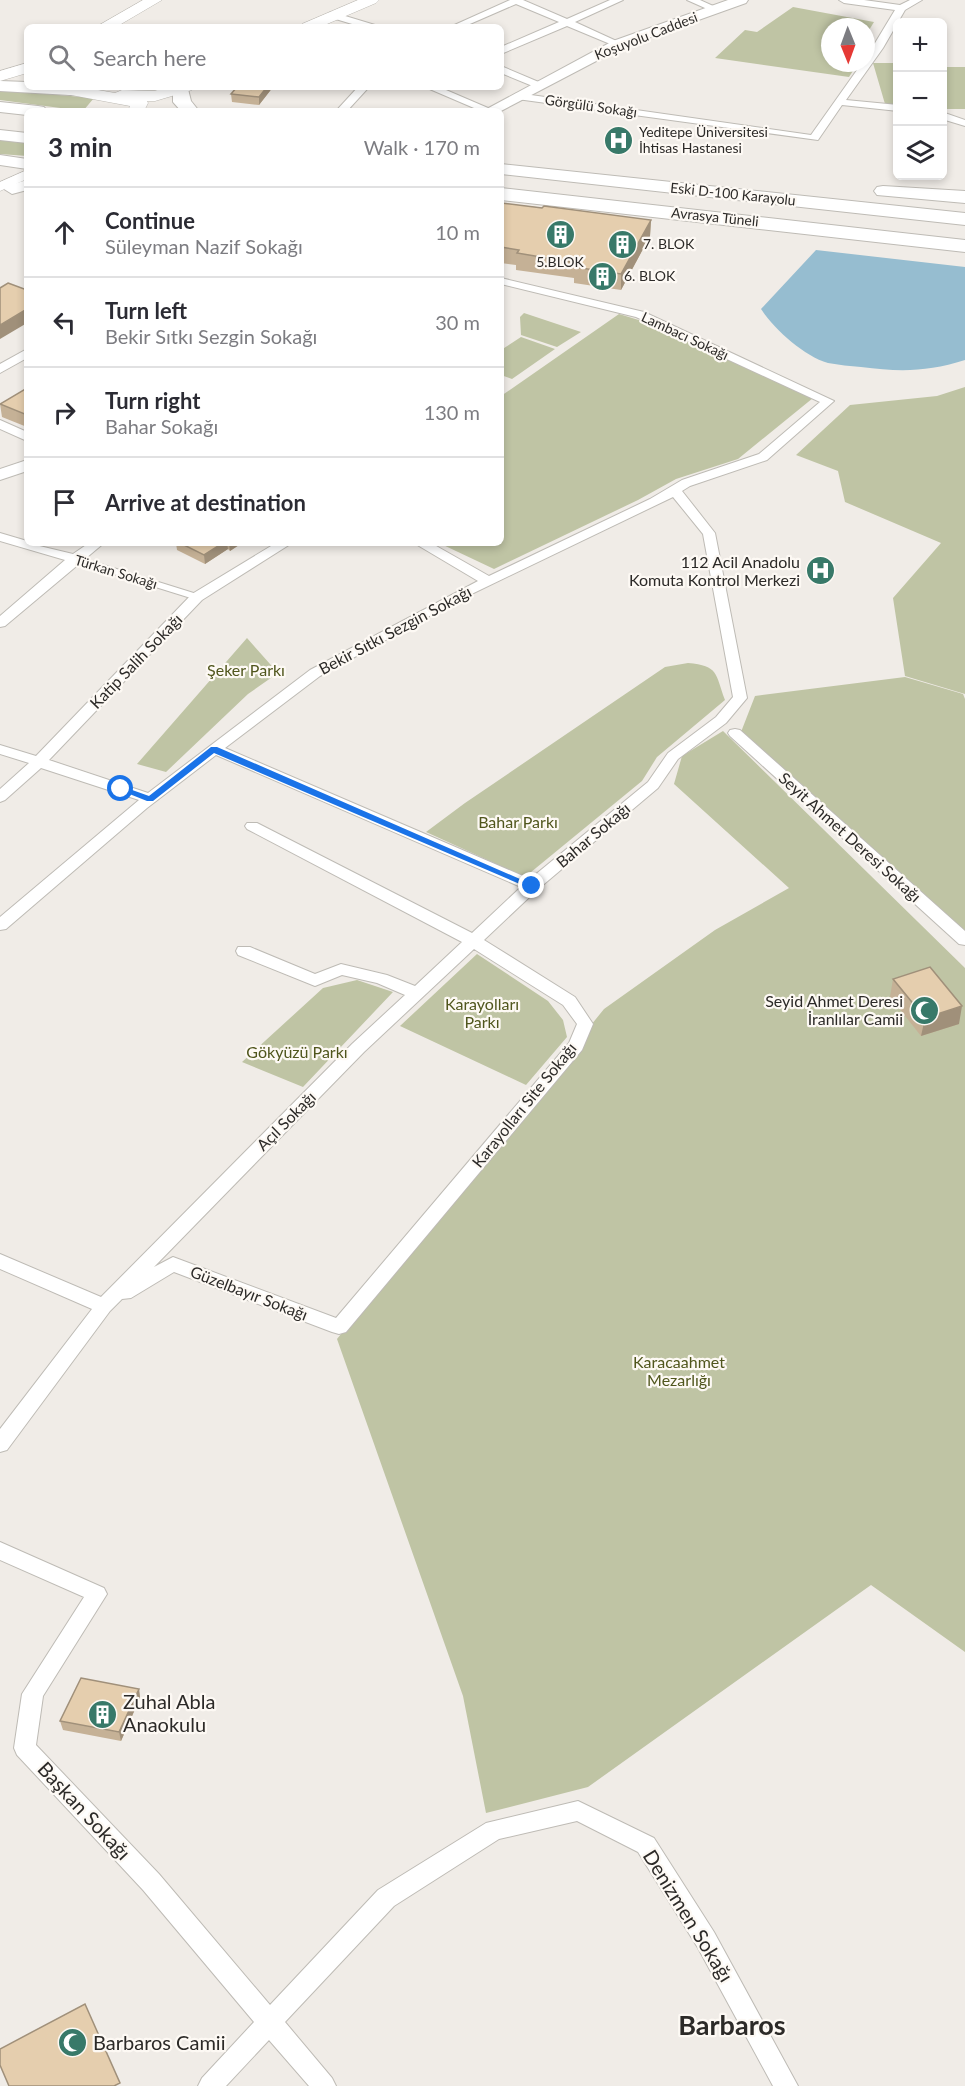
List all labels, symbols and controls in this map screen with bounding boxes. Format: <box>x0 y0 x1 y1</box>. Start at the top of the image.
street label: Koşuyolu Caddesi <box>592 8 700 63</box>
north arrow <box>821 18 875 72</box>
map controls <box>893 18 947 180</box>
button: + <box>893 18 947 72</box>
search box <box>24 24 504 90</box>
icon: search <box>45 41 78 74</box>
text: Search here <box>93 44 206 71</box>
button: − <box>893 72 947 126</box>
street label: Görgülü Sokağı <box>544 91 638 120</box>
place label: Yeditepe Üniversitesi İhtisas Hastanesi <box>639 123 768 156</box>
hospital icon: Yeditepe Üniversitesi İhtisas Hastanesi <box>602 124 634 156</box>
button: layers <box>893 126 947 180</box>
text: 3 min <box>48 131 112 163</box>
text: Walk · 170 m <box>364 135 480 159</box>
street label: Eski D-100 Karayolu <box>670 178 797 209</box>
street label: Avrasya Tüneli <box>671 203 760 230</box>
text: Continue <box>105 207 195 234</box>
icon: ahead <box>48 216 81 249</box>
building icon: 5.BLOK <box>544 219 576 251</box>
text: 10 m <box>435 220 480 244</box>
building icon: 7. BLOK <box>606 228 638 260</box>
text: Süleyman Nazif Sokağı <box>105 234 303 258</box>
place label: 7. BLOK <box>643 235 695 252</box>
place label: 5.BLOK <box>536 253 585 270</box>
building icon: 6. BLOK <box>587 260 619 292</box>
place label: 6. BLOK <box>624 267 676 284</box>
text: Turn left <box>105 297 187 324</box>
icon: left <box>48 306 81 339</box>
street label: Lambacı Sokağı <box>639 308 732 363</box>
text: 30 m <box>435 310 480 334</box>
text: Bekir Sıtkı Sezgin Sokağı <box>105 324 317 348</box>
text: Turn right <box>105 387 200 414</box>
icon: right <box>48 396 81 429</box>
text: 130 m <box>424 400 480 424</box>
text: Bahar Sokağı <box>105 414 218 438</box>
icon: arrive <box>48 486 81 519</box>
text: Arrive at destination <box>105 489 306 516</box>
street label: Türkan Sokağı <box>73 551 159 592</box>
place label: 112 Acil Anadolu Komuta Kontrol Merkezi <box>629 552 800 589</box>
hospital icon: 112 Acil Anadolu Komuta Kontrol Merkezi <box>805 555 837 587</box>
street label: Bekir Sıtkı Sezgin Sokağı <box>315 581 474 678</box>
street label: Katip Salih Sokağı <box>86 609 186 712</box>
park label: Şeker Parkı <box>207 660 285 679</box>
street label: Seyit Ahmet Deresi Sokağı <box>775 768 925 905</box>
route start <box>107 775 133 801</box>
street label: Bahar Sokağı <box>552 798 633 871</box>
park label: Bahar Parkı <box>478 812 558 831</box>
route end <box>518 872 544 898</box>
place label: Seyid Ahmet Deresi İranlılar Camii <box>765 991 903 1028</box>
park label: Karayolları Parkı <box>445 994 519 1031</box>
mosque icon: Seyid Ahmet Deresi İranlılar Camii <box>908 994 940 1026</box>
street label: Karayolları Site Sokağı <box>467 1038 580 1171</box>
park label: Gökyüzü Parkı <box>246 1042 348 1061</box>
street label: Açıl Sokağı <box>252 1087 319 1154</box>
street label: Güzelbayır Sokağı <box>188 1261 311 1324</box>
park label: Karacaahmet Mezarlığı <box>633 1352 725 1389</box>
place label: Zuhal Abla Anaokulu <box>123 1689 215 1736</box>
building icon: Zuhal Abla Anaokulu <box>86 1698 118 1730</box>
street label: Başkan Sokağı <box>33 1756 136 1864</box>
street label: Denizmen Sokağı <box>639 1845 739 1986</box>
district label: Barbaros <box>678 2008 786 2041</box>
mosque icon: Barbaros Camii <box>56 2027 88 2059</box>
place label: Barbaros Camii <box>93 2030 225 2054</box>

